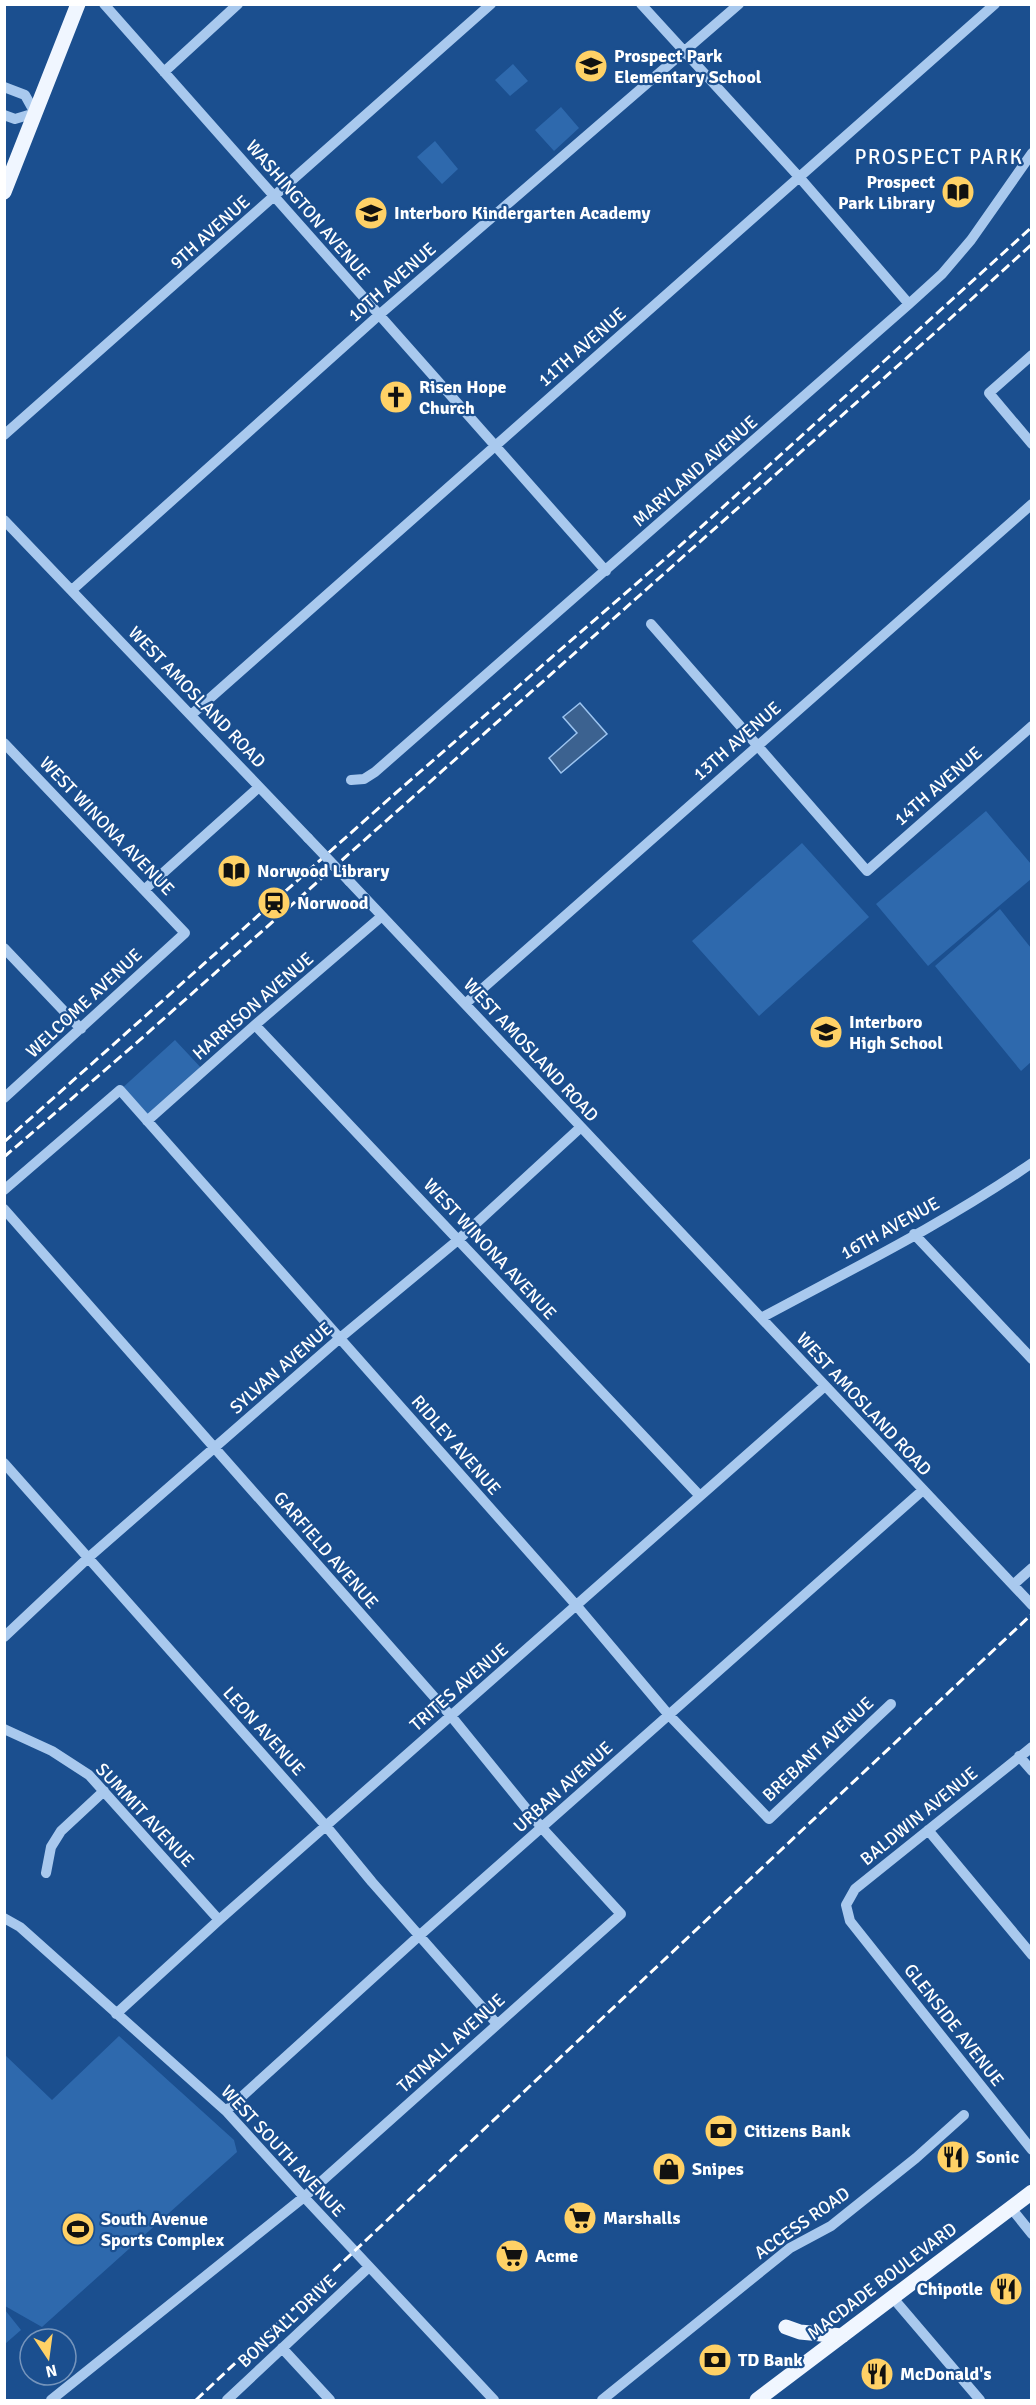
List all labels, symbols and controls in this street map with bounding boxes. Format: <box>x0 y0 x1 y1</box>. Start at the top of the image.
place label: Prospect Park Elementary School <box>614 45 762 88</box>
school or university icon: Prospect Park Elementary School <box>573 48 609 84</box>
street label: WASHINGTON AVENUE <box>241 135 375 285</box>
district label: PROSPECT PARK <box>854 144 1024 170</box>
place label: Prospect Park Library <box>838 171 935 214</box>
library icon: Prospect Park Library <box>940 174 976 210</box>
street label: 9TH AVENUE <box>166 190 254 274</box>
school or university icon: Interboro Kindergarten Academy <box>353 195 389 231</box>
place label: Interboro Kindergarten Academy <box>394 202 650 224</box>
street label: 10TH AVENUE <box>343 238 441 326</box>
street label: 11TH AVENUE <box>533 303 631 391</box>
place label: Risen Hope Church <box>419 376 507 419</box>
church icon: Risen Hope Church <box>378 379 414 415</box>
street label: MARYLAND AVENUE <box>628 411 762 531</box>
street label: WEST AMOSLAND ROAD <box>124 622 270 772</box>
street label: 13TH AVENUE <box>688 697 786 785</box>
street label: 14TH AVENUE <box>889 742 987 830</box>
street label: WEST WINONA AVENUE <box>35 752 179 900</box>
library icon: Norwood Library <box>216 853 252 889</box>
place label: Norwood Library <box>257 860 390 882</box>
station icon: Norwood <box>256 885 292 921</box>
place label: Norwood <box>297 892 369 914</box>
street label: WELCOME AVENUE <box>21 944 147 1062</box>
street label: HARRISON AVENUE <box>188 947 318 1065</box>
street label: WEST AMOSLAND ROAD <box>459 974 603 1126</box>
place label: Interboro High School <box>849 1011 943 1054</box>
school or university icon: Interboro High School <box>808 1014 844 1050</box>
street label: WEST WINONA AVENUE <box>419 1174 561 1324</box>
street label: 16TH AVENUE <box>837 1192 943 1264</box>
street label: SYLVAN AVENUE <box>225 1318 337 1418</box>
street label: WEST AMOSLAND ROAD <box>792 1328 936 1480</box>
street label: RIDLEY AVENUE <box>407 1391 505 1499</box>
street label: GARFIELD AVENUE <box>269 1487 383 1613</box>
street label: TRITES AVENUE <box>405 1638 513 1736</box>
street label: LEON AVENUE <box>218 1682 310 1780</box>
street label: BREBANT AVENUE <box>758 1692 878 1806</box>
street label: URBAN AVENUE <box>509 1737 617 1837</box>
street label: SUMMIT AVENUE <box>91 1758 199 1872</box>
street label: BALDWIN AVENUE <box>856 1762 982 1870</box>
street label: GLENSIDE AVENUE <box>899 1959 1009 2091</box>
street label: TATNALL AVENUE <box>393 1989 509 2097</box>
street label: WEST SOUTH AVENUE <box>216 2081 350 2221</box>
bank icon: Citizens Bank <box>703 2113 739 2149</box>
place label: Citizens Bank <box>744 2120 851 2142</box>
restaurant icon: Sonic <box>935 2139 971 2175</box>
place label: Sonic <box>976 2146 1020 2168</box>
shop icon: Snipes <box>651 2151 687 2187</box>
place label: Snipes <box>692 2158 744 2180</box>
street label: ACCESS ROAD <box>750 2182 854 2264</box>
supermarket icon: Marshalls <box>562 2200 598 2236</box>
place label: Marshalls <box>603 2207 680 2229</box>
place label: South Avenue Sports Complex <box>101 2208 224 2251</box>
sports icon: South Avenue Sports Complex <box>60 2211 96 2247</box>
street label: MACDADE BOULEVARD <box>803 2218 961 2344</box>
supermarket icon: Acme <box>494 2238 530 2274</box>
place label: Acme <box>535 2245 578 2267</box>
street label: BONSALL DRIVE <box>233 2270 341 2372</box>
restaurant icon: Chipotle <box>988 2271 1024 2307</box>
place label: Chipotle <box>917 2278 983 2300</box>
north arrow <box>18 2327 78 2387</box>
bank icon: TD Bank <box>697 2342 733 2378</box>
place label: TD Bank <box>738 2349 803 2371</box>
restaurant icon: McDonald's <box>859 2356 895 2392</box>
text: N <box>43 2360 59 2382</box>
place label: McDonald's <box>900 2363 991 2385</box>

